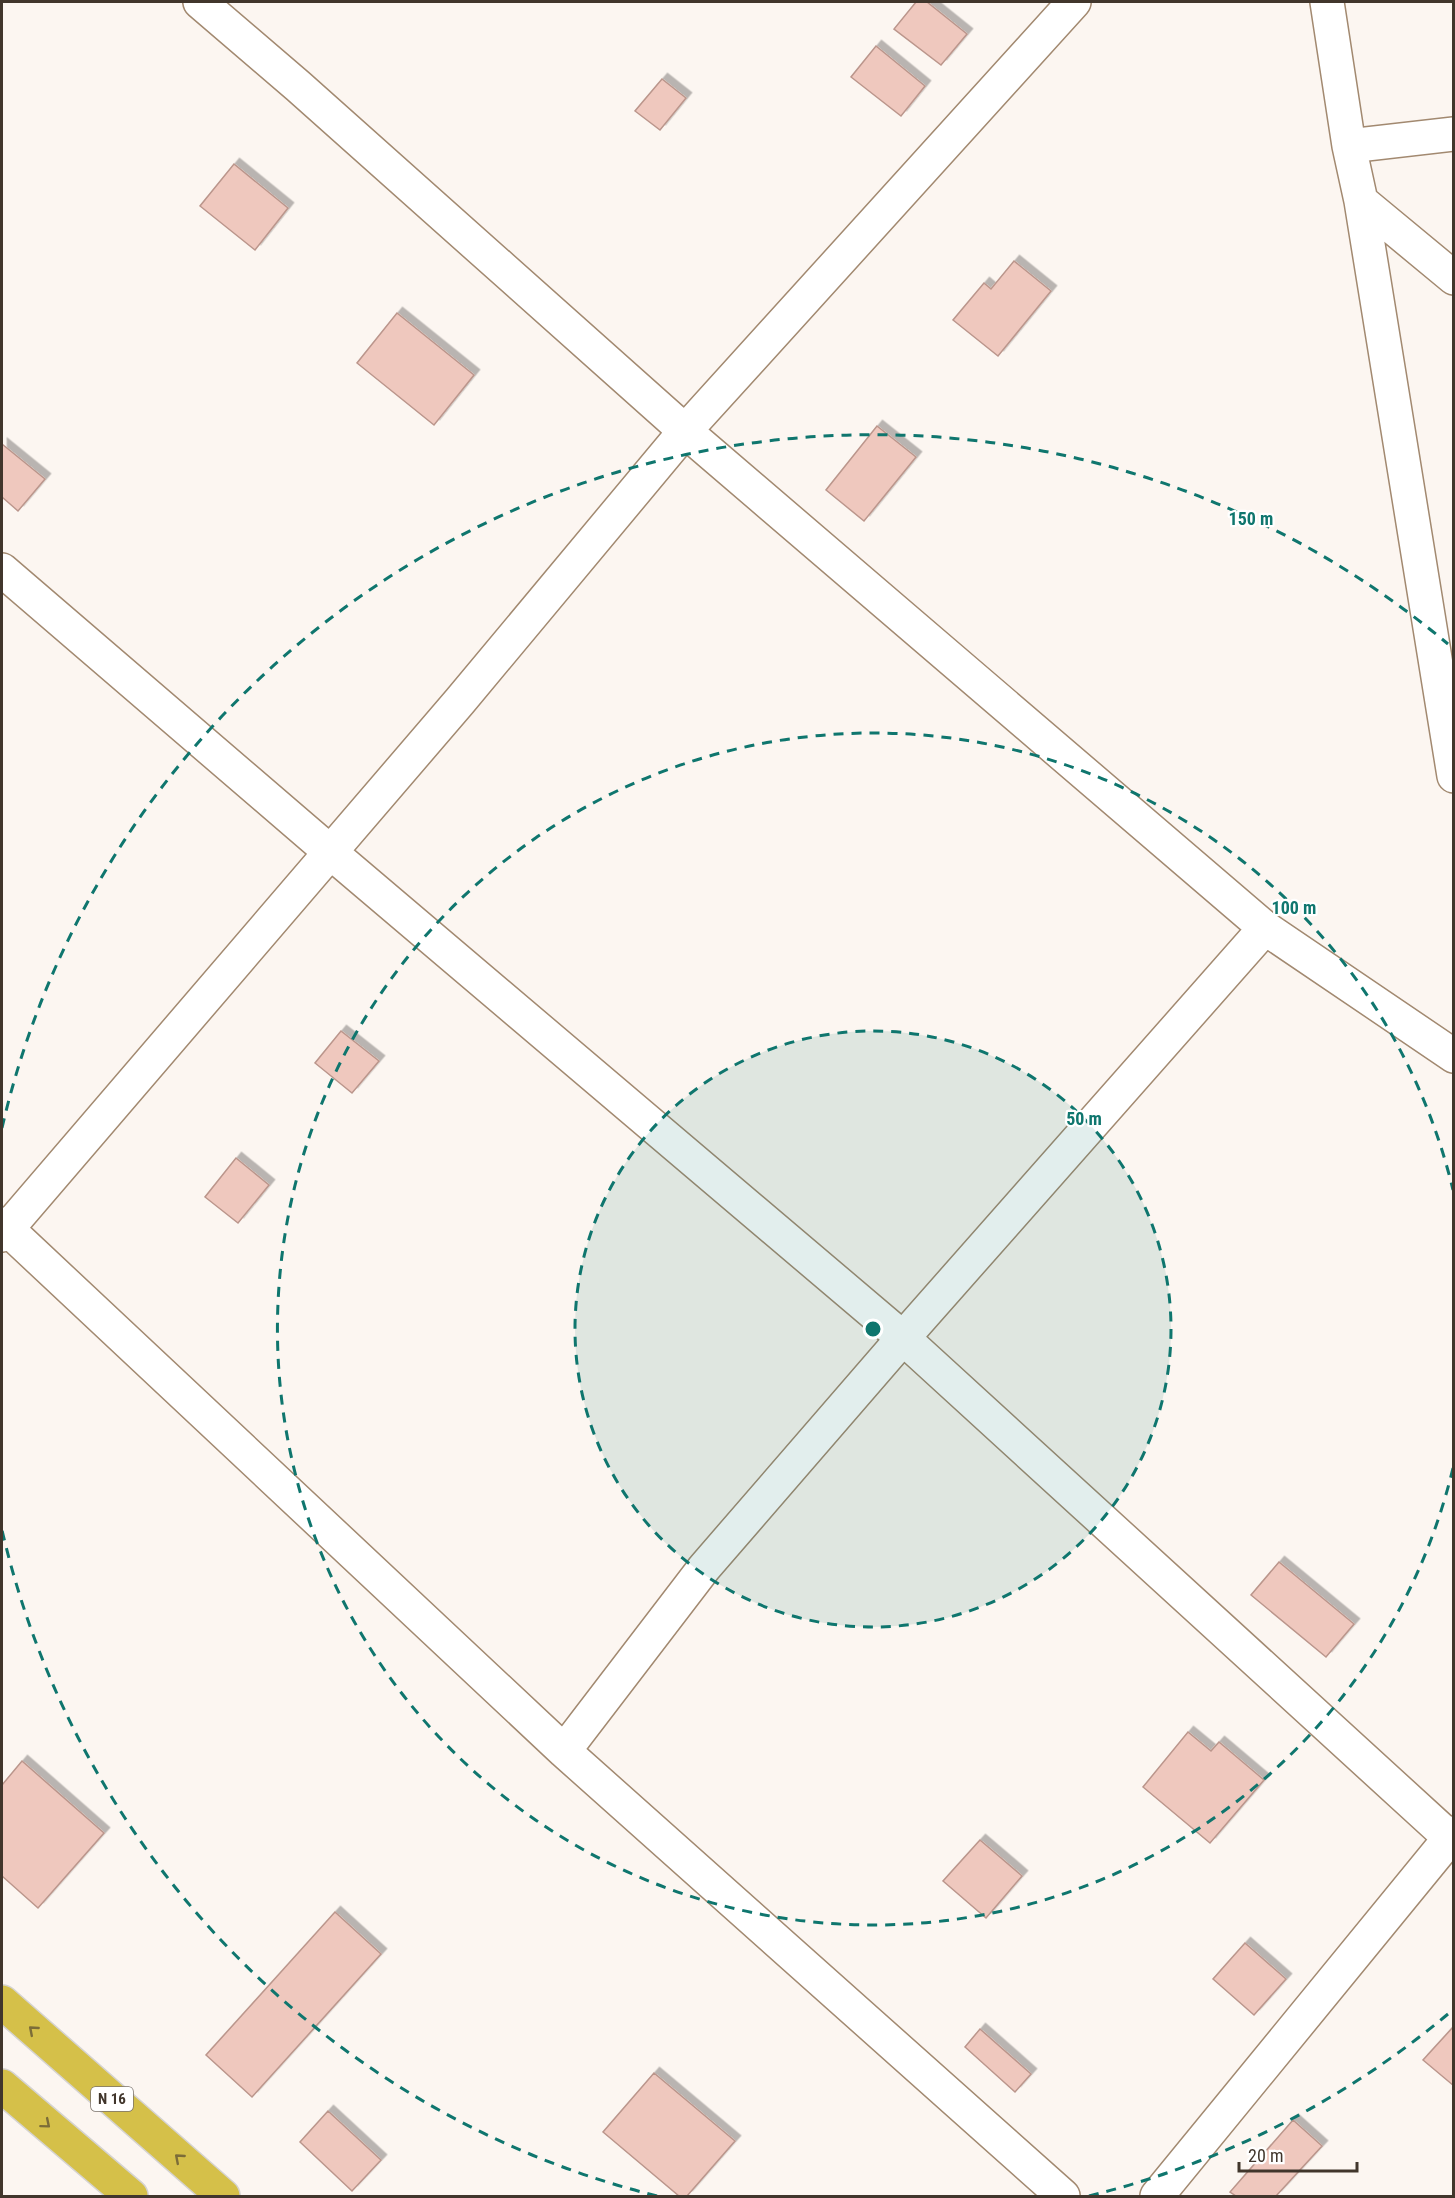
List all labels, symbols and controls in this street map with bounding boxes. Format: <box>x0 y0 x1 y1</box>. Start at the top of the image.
text: 150 m <box>1229 508 1273 529</box>
text: 100 m <box>1272 897 1316 918</box>
text: 50 m <box>1066 1108 1102 1129</box>
centre of rings <box>863 1319 883 1339</box>
one-way arrow <box>28 2026 39 2037</box>
road number: N 16 <box>91 2087 133 2111</box>
one-way arrow <box>39 2117 50 2128</box>
scale bar <box>1239 2135 1358 2173</box>
text: 20 m <box>1248 2145 1283 2166</box>
one-way arrow <box>175 2154 186 2165</box>

